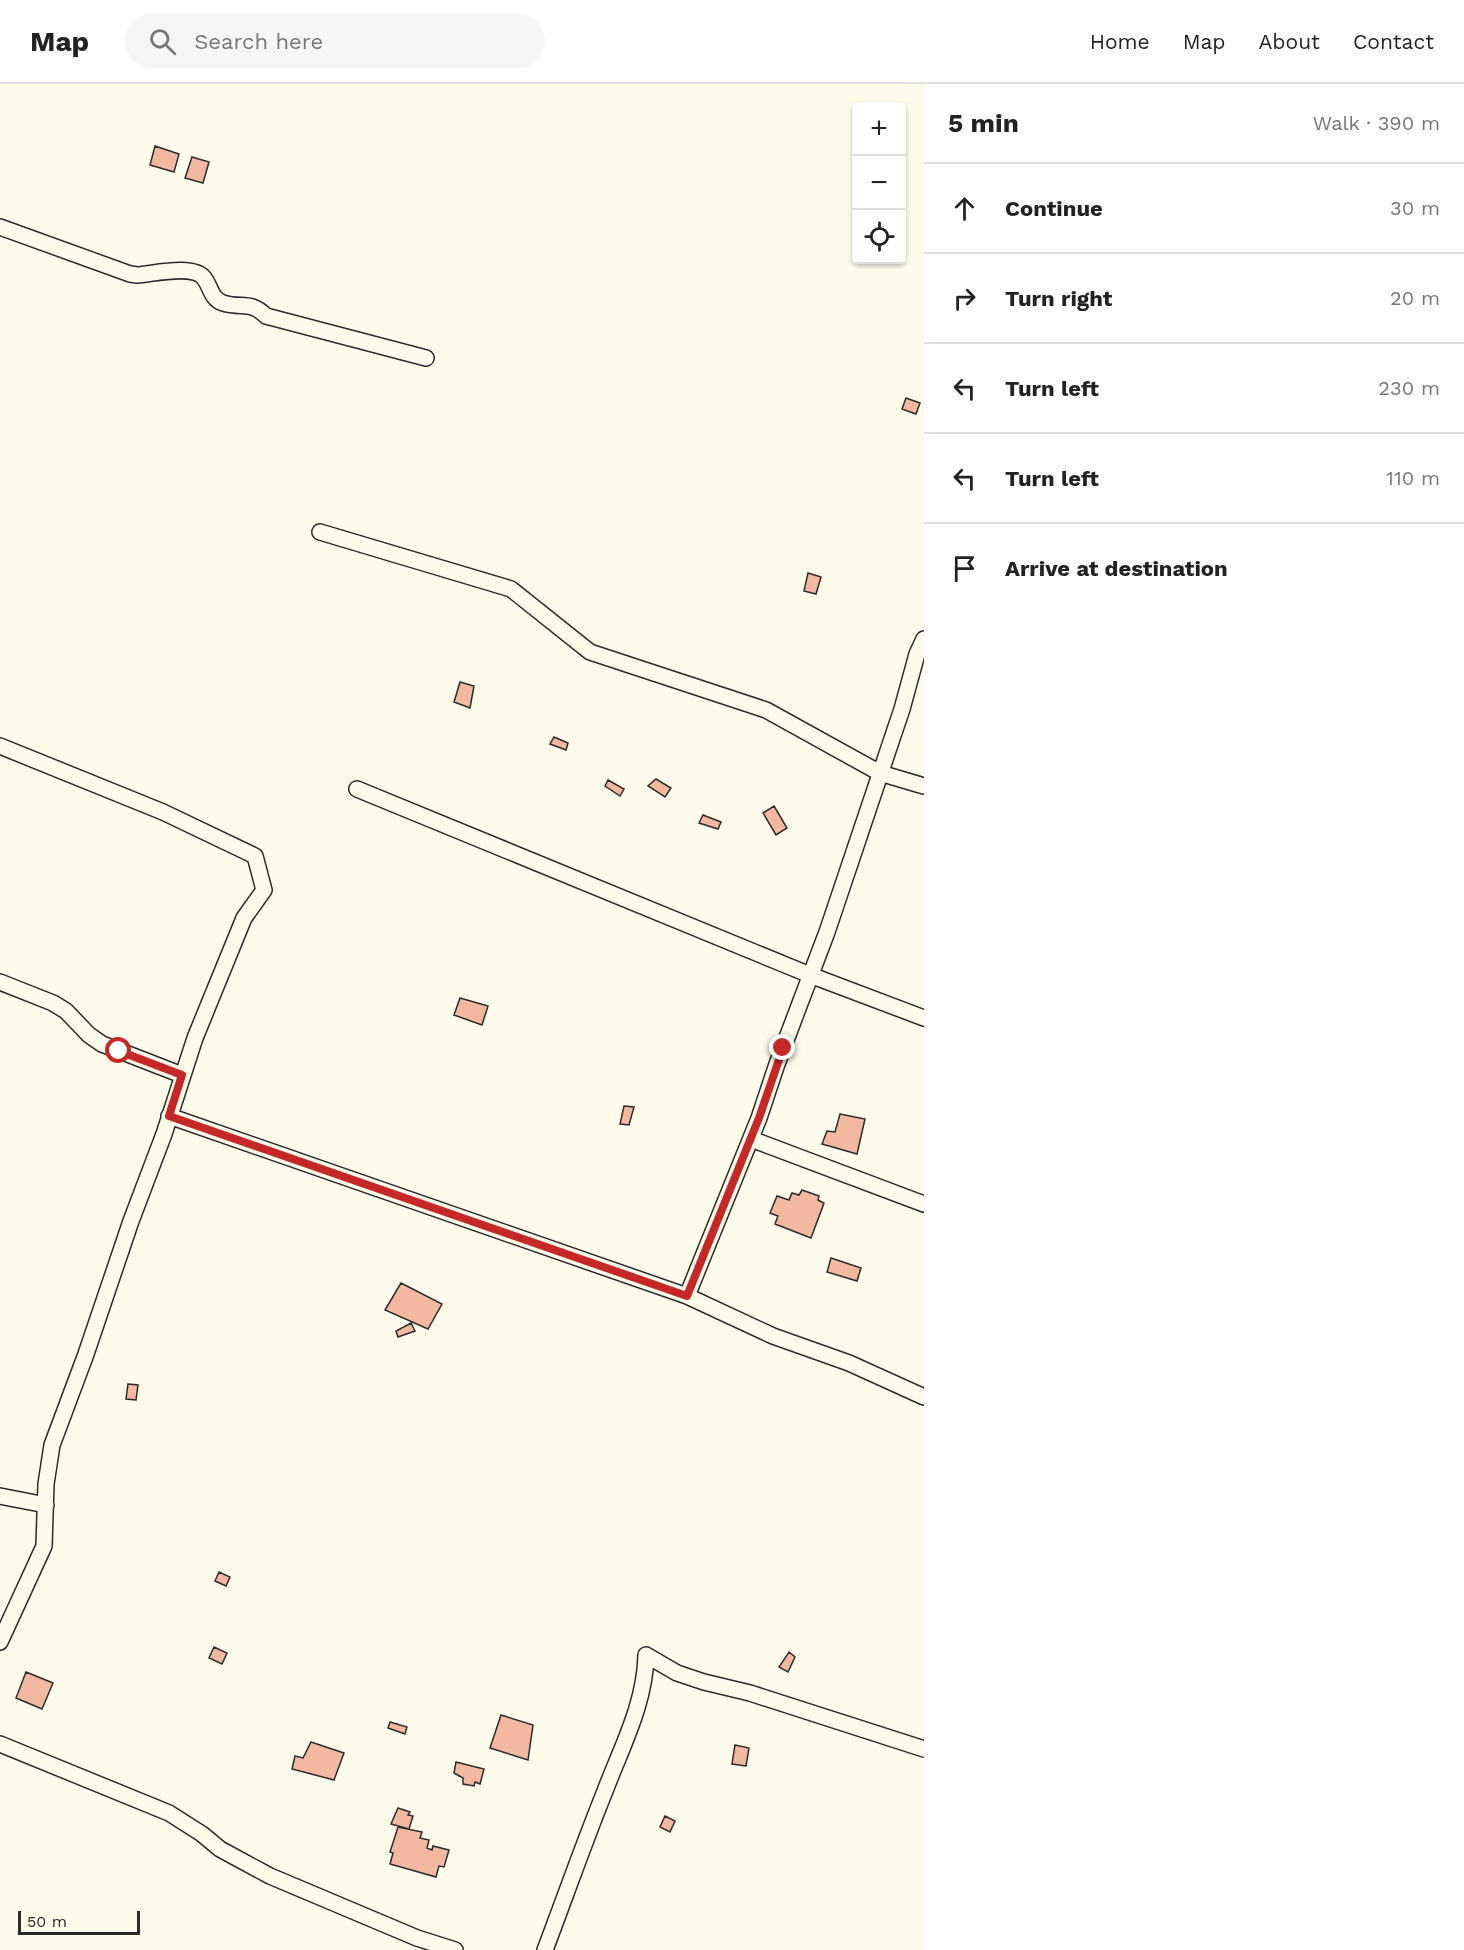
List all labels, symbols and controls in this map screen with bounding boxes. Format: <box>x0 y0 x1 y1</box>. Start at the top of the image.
search box <box>125 14 545 68</box>
text: Map <box>30 25 89 58</box>
icon: search <box>146 25 179 58</box>
text: Search here <box>194 29 323 54</box>
text: Home <box>1090 29 1150 54</box>
text: Map <box>1183 29 1226 54</box>
text: About <box>1259 29 1320 54</box>
text: Contact <box>1353 29 1434 54</box>
map controls <box>852 102 906 264</box>
button: + <box>852 102 906 156</box>
text: 5 min <box>948 108 1019 138</box>
text: Walk · 390 m <box>1313 111 1440 135</box>
button: − <box>852 156 906 210</box>
icon: ahead <box>948 192 981 225</box>
text: Continue <box>1005 196 1103 221</box>
text: 30 m <box>1390 196 1440 220</box>
button: locate <box>852 210 906 264</box>
icon: right <box>948 282 981 315</box>
text: Turn right <box>1005 286 1112 311</box>
text: 20 m <box>1390 286 1440 310</box>
icon: left <box>948 372 981 405</box>
text: Turn left <box>1005 376 1099 401</box>
text: 230 m <box>1378 376 1440 400</box>
icon: left <box>948 462 981 495</box>
text: Turn left <box>1005 466 1099 491</box>
text: 110 m <box>1386 466 1440 490</box>
icon: arrive <box>948 552 981 585</box>
text: Arrive at destination <box>1005 556 1228 581</box>
route end <box>769 1034 795 1060</box>
route start <box>105 1037 131 1063</box>
scale bar <box>18 1908 140 1936</box>
text: 50 m <box>27 1912 67 1931</box>

